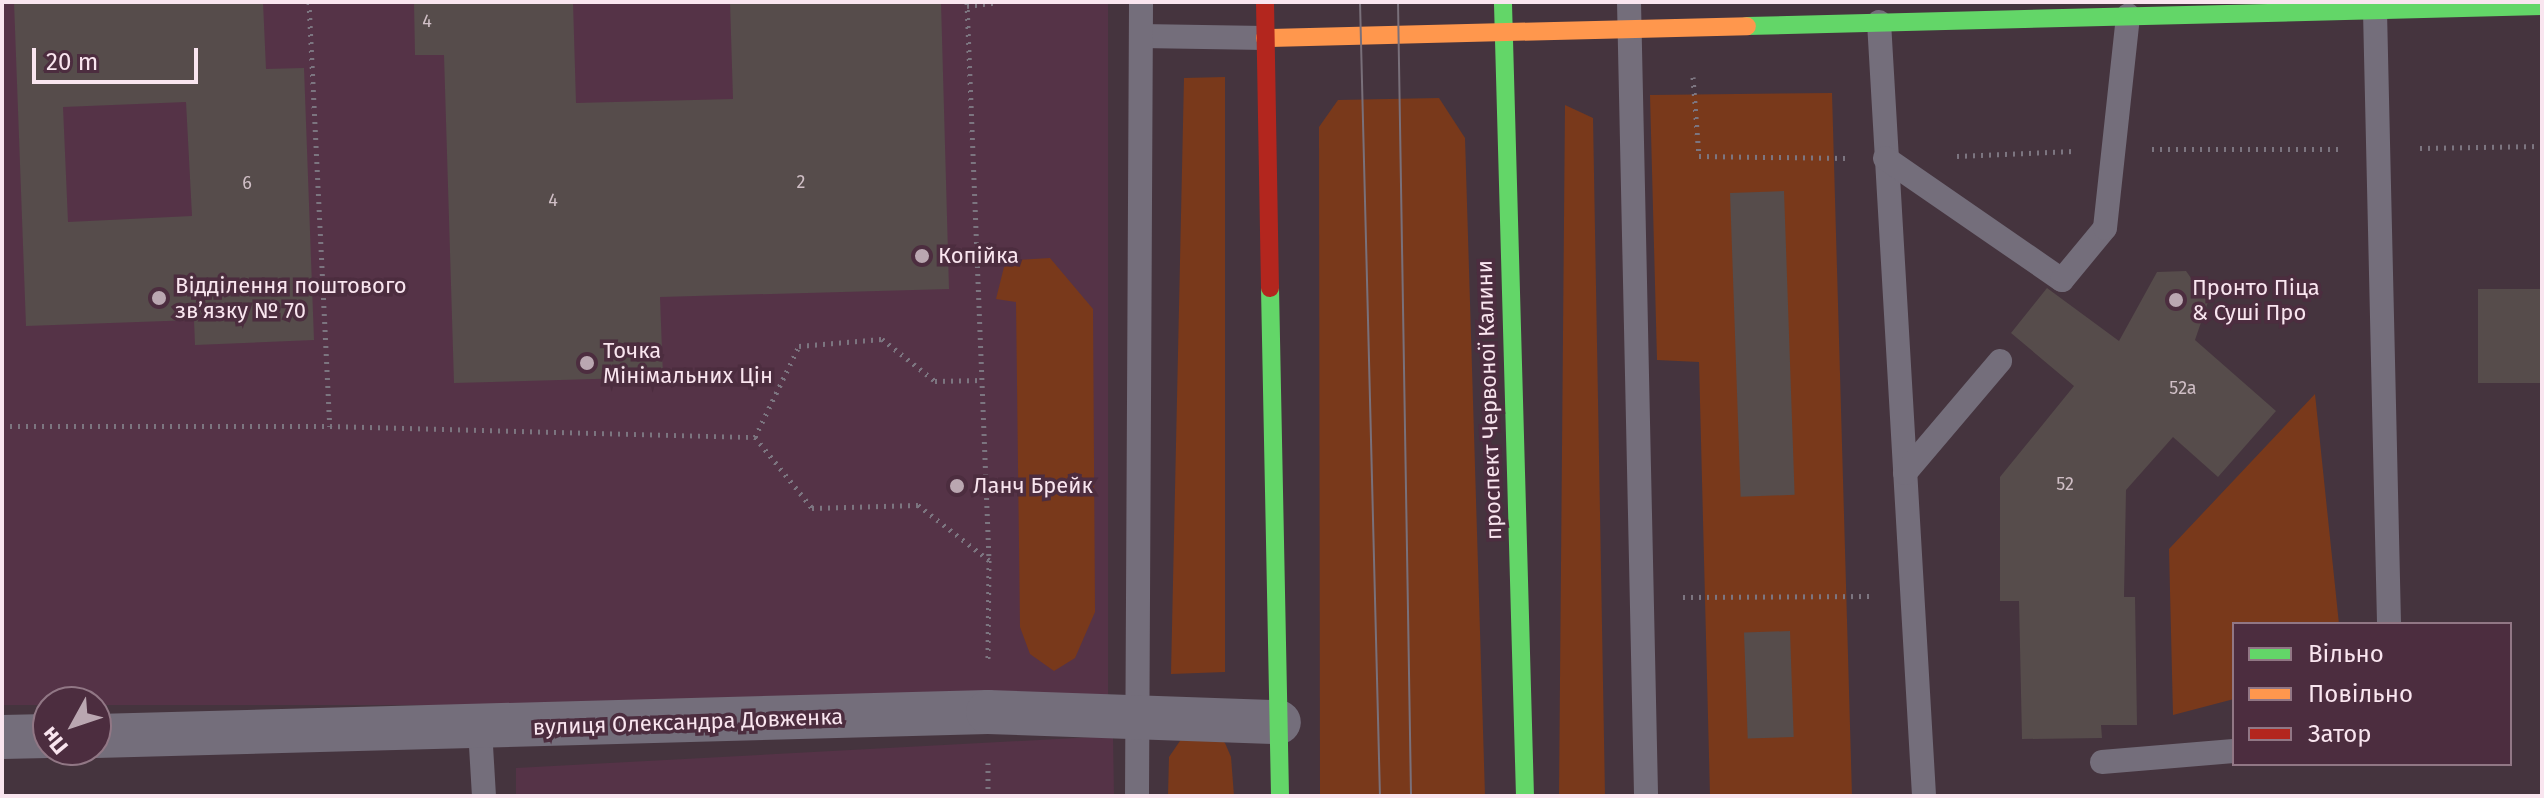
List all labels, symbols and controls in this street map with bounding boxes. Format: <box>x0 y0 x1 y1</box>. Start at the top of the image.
house number: 4 <box>422 10 432 32</box>
scale bar <box>36 32 202 82</box>
text: 20 m <box>46 48 98 76</box>
house number: 2 <box>797 171 805 193</box>
house number: 6 <box>242 172 252 194</box>
house number: 4 <box>548 189 558 211</box>
place label: Копійка <box>938 243 1019 269</box>
marker: Копійка <box>913 247 931 265</box>
street label: проспект Червоної Калини <box>1471 260 1507 540</box>
place label: Відділення поштового зв’язку № 70 <box>175 272 407 324</box>
place label: Пронто Піца & Суші Про <box>2192 274 2320 326</box>
marker: Відділення поштового зв’язку № 70 <box>150 289 168 307</box>
marker: Пронто Піца & Суші Про <box>2167 291 2185 309</box>
place label: Точка Мінімальних Цін <box>603 337 773 388</box>
marker: Точка Мінімальних Цін <box>578 354 596 372</box>
house number: 52а <box>2169 377 2197 399</box>
place label: Ланч Брейк <box>973 473 1093 499</box>
house number: 52 <box>2056 473 2074 495</box>
marker: Ланч Брейк <box>948 477 966 495</box>
legend <box>2232 622 2512 766</box>
text: Вільно <box>2308 640 2384 668</box>
text: Повільно <box>2308 680 2413 708</box>
north arrow <box>32 686 112 766</box>
street label: вулиця Олександра Довженка <box>532 703 844 741</box>
text: Затор <box>2308 720 2372 748</box>
text: Пн <box>36 721 74 760</box>

